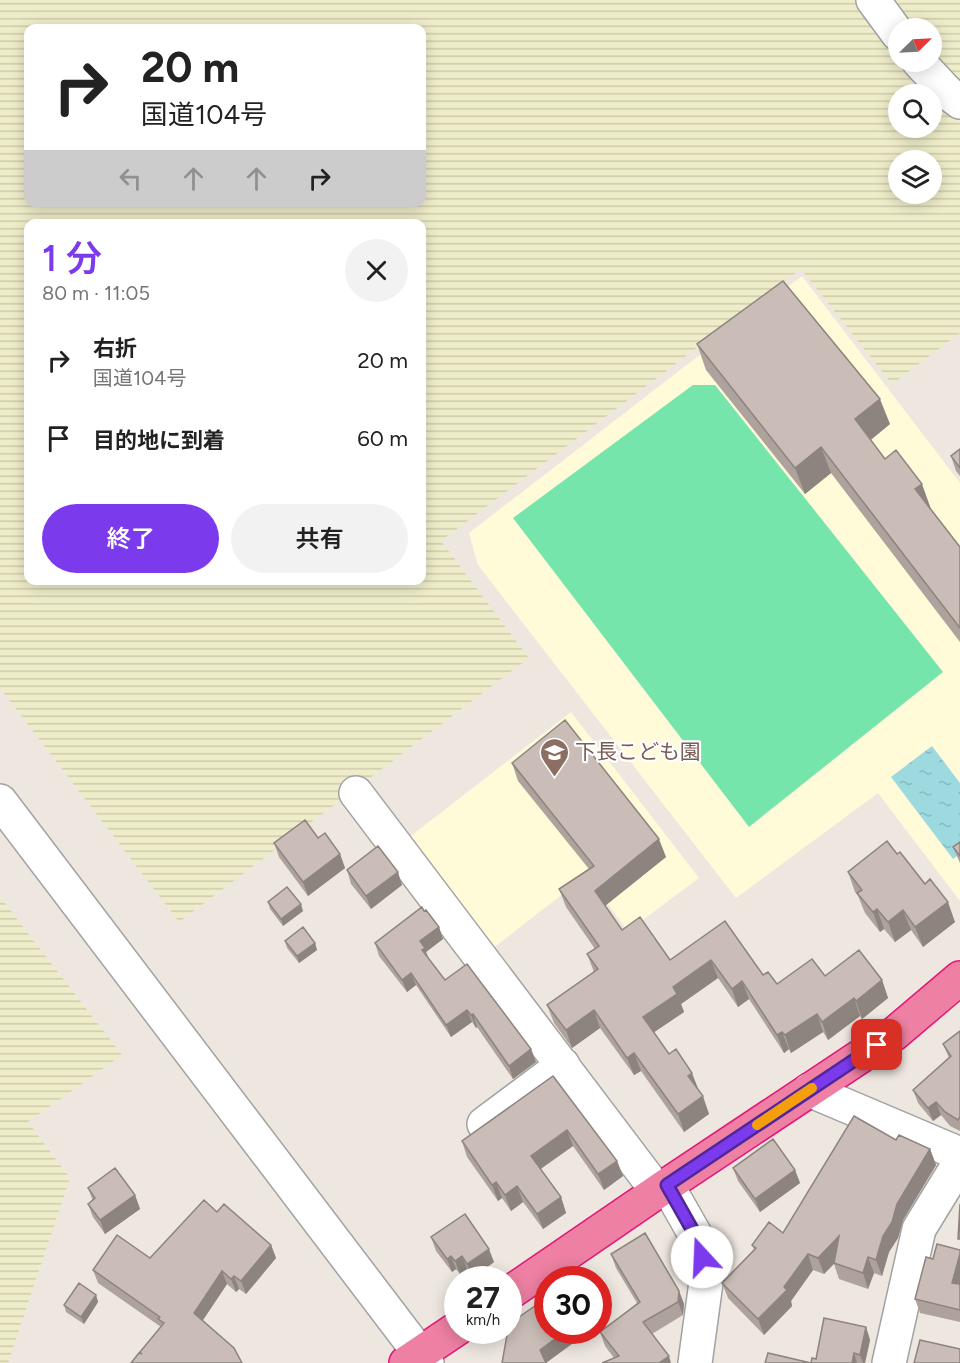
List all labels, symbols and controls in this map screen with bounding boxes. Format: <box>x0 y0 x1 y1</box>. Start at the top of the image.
north arrow <box>888 18 942 72</box>
map controls <box>888 18 942 204</box>
text: 20 m <box>141 42 239 93</box>
icon: right <box>42 48 120 126</box>
button: search <box>888 84 942 138</box>
text: 国道104号 <box>141 98 267 131</box>
button: layers <box>888 150 942 204</box>
icon: left <box>114 162 147 195</box>
icon: ahead <box>177 162 210 195</box>
icon: ahead <box>240 162 273 195</box>
icon: right <box>303 162 336 195</box>
text: 1 分 <box>42 237 102 280</box>
button: close <box>345 239 408 302</box>
text: 80 m · 11:05 <box>42 281 150 305</box>
text: 右折 <box>93 335 137 362</box>
icon: right <box>42 344 75 377</box>
text: 20 m <box>357 347 408 374</box>
text: 国道104号 <box>93 366 187 390</box>
icon: arrive <box>42 422 75 455</box>
text: 60 m <box>357 425 408 452</box>
text: 目的地に到着 <box>93 427 225 454</box>
button: 終了 <box>42 504 219 573</box>
button: 共有 <box>231 504 408 573</box>
school or university icon: 下長こども園 <box>538 736 570 778</box>
place label: 下長こども園 <box>575 739 701 764</box>
pin <box>851 1019 902 1070</box>
icon: arrive <box>860 1028 893 1061</box>
position arrow <box>670 1225 734 1289</box>
speed limit sign: 30 <box>534 1266 612 1344</box>
text: 27 <box>466 1279 500 1316</box>
text: km/h <box>466 1311 500 1329</box>

